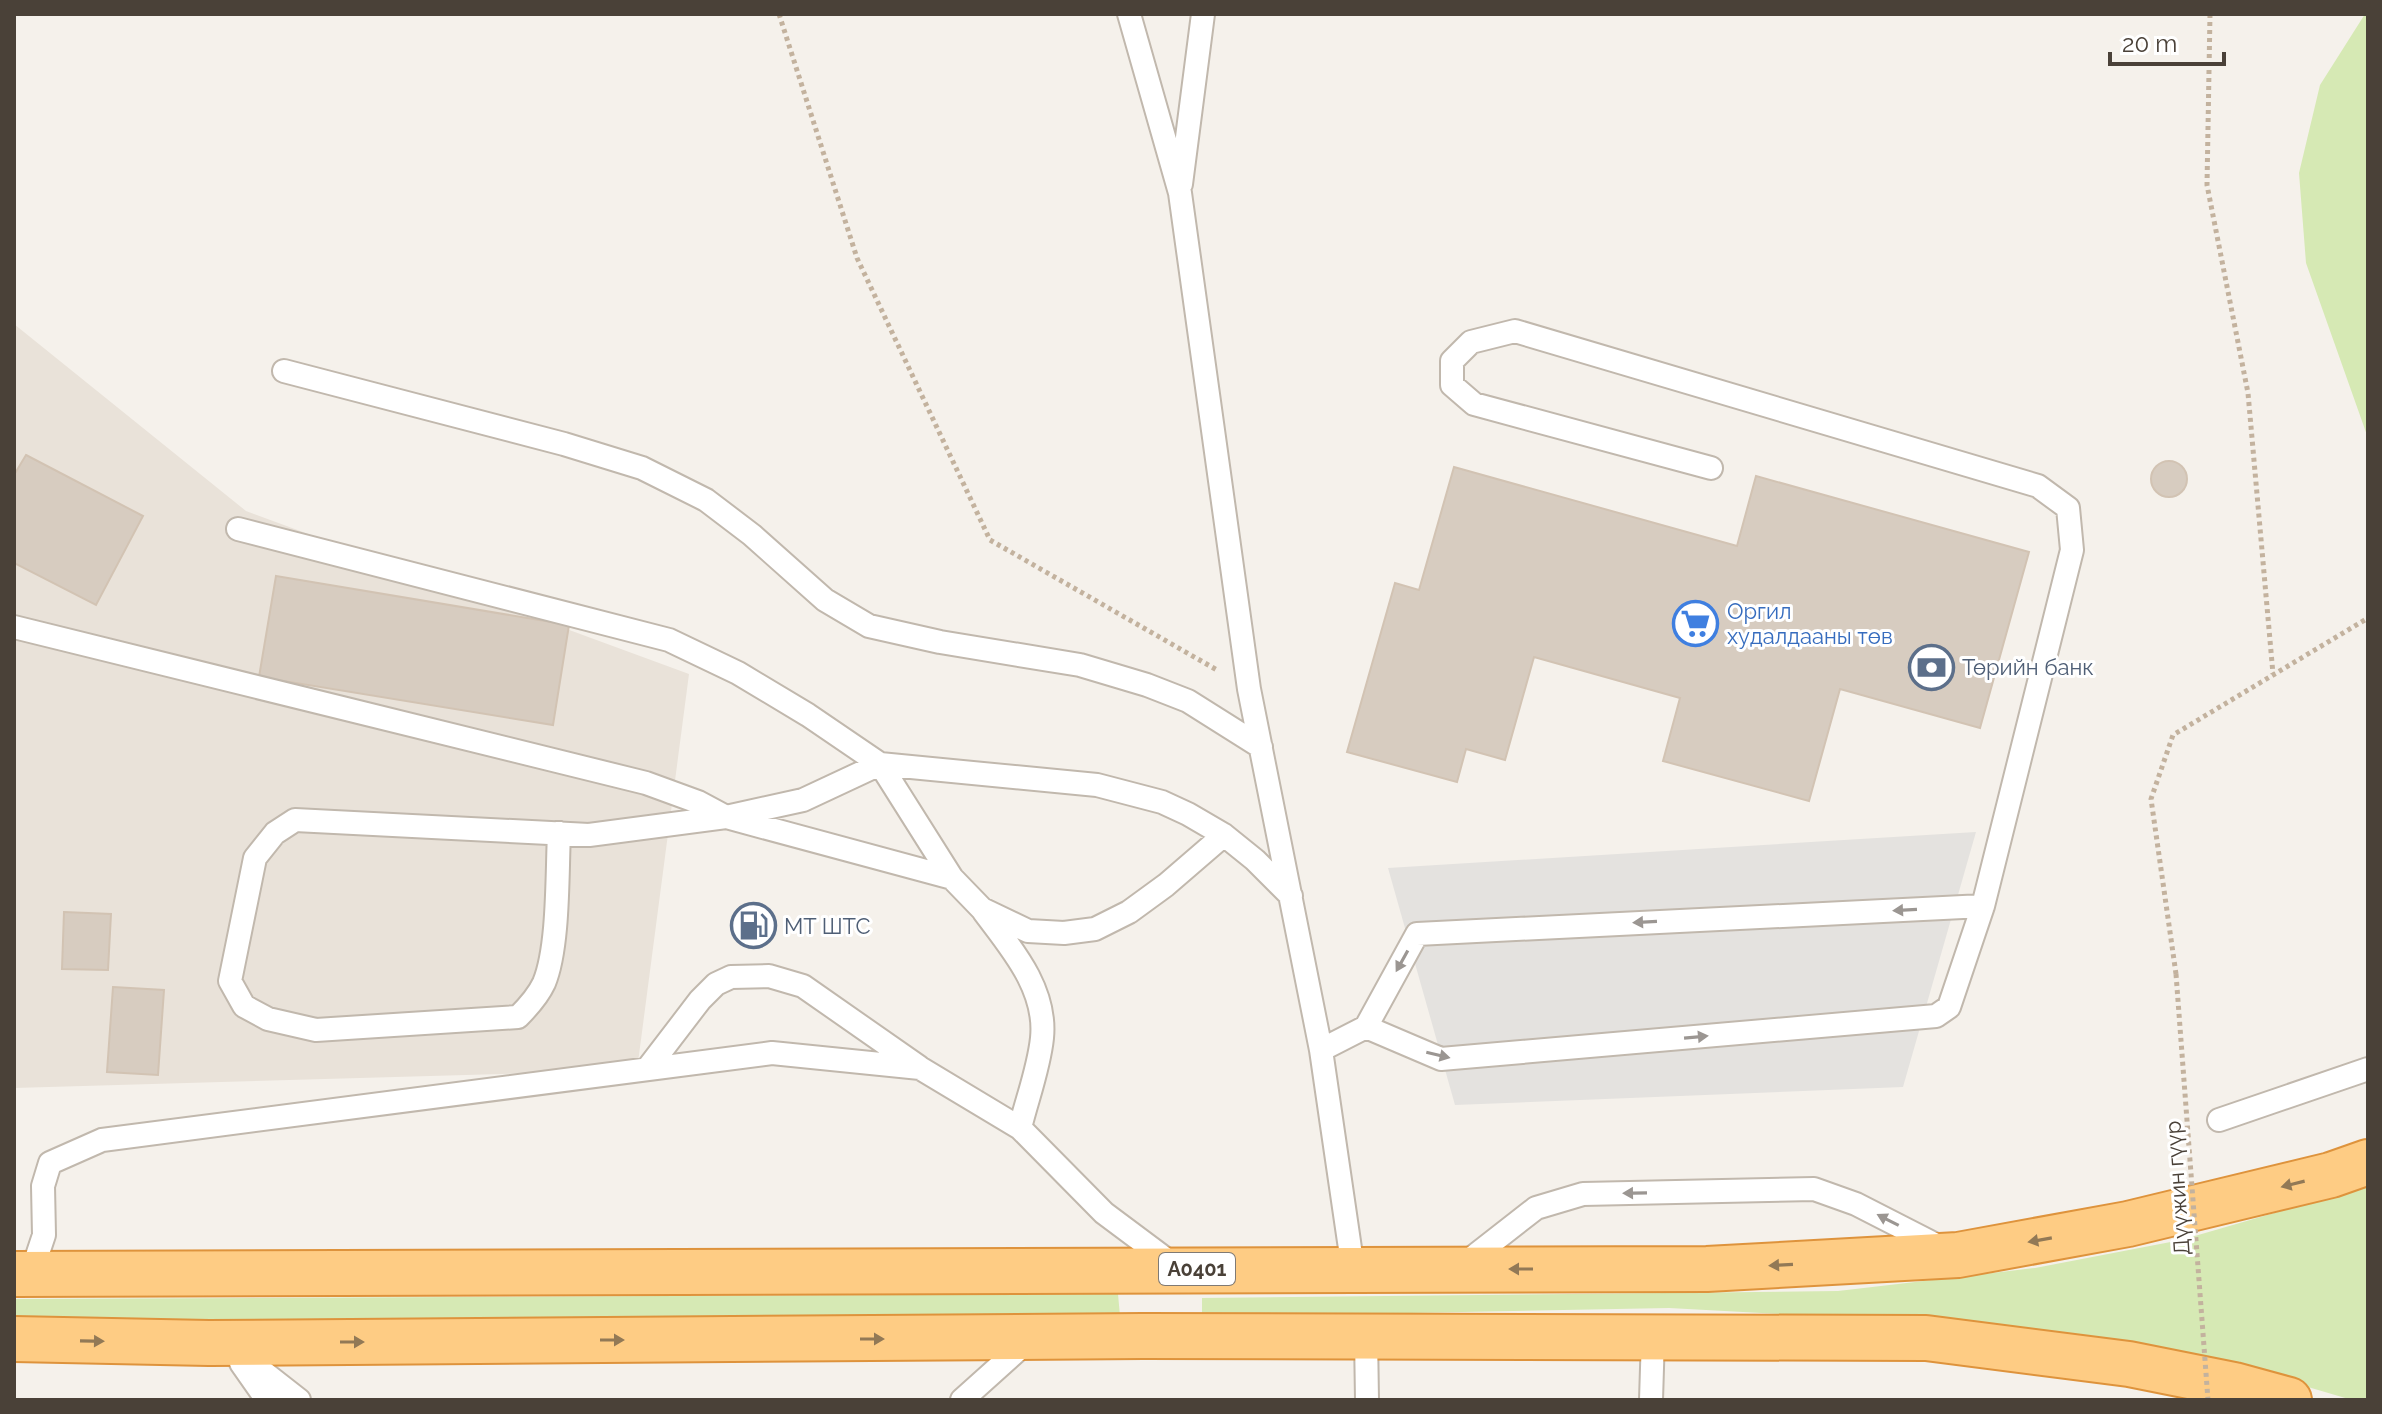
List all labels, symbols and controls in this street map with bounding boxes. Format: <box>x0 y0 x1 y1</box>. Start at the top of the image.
scale bar <box>2110 16 2224 66</box>
text: 20 m <box>2122 29 2177 58</box>
place label: Оргил худалдааны төв <box>1727 598 1893 649</box>
supermarket icon: Оргил худалдааны төв <box>1672 600 1720 648</box>
bank icon: Төрийн банк <box>1907 643 1955 691</box>
place label: Төрийн банк <box>1962 654 2094 680</box>
fuel station icon: МТ ШТС <box>729 902 777 950</box>
one-way arrow <box>1892 903 1917 916</box>
place label: МТ ШТС <box>784 913 871 939</box>
one-way arrow <box>1632 916 1657 929</box>
one-way arrow <box>1395 950 1408 973</box>
one-way arrow <box>1684 1030 1709 1043</box>
one-way arrow <box>1426 1049 1451 1062</box>
street label: Дүүжин гүүр <box>2159 1120 2195 1256</box>
one-way arrow <box>2281 1178 2306 1191</box>
one-way arrow <box>1622 1187 1647 1199</box>
one-way arrow <box>1876 1214 1899 1227</box>
one-way arrow <box>2027 1235 2052 1247</box>
road number: A0401 <box>1159 1253 1235 1285</box>
one-way arrow <box>1768 1259 1793 1272</box>
one-way arrow <box>1508 1263 1533 1275</box>
one-way arrow <box>860 1333 885 1345</box>
one-way arrow <box>80 1334 105 1347</box>
one-way arrow <box>600 1334 625 1346</box>
one-way arrow <box>340 1336 365 1348</box>

